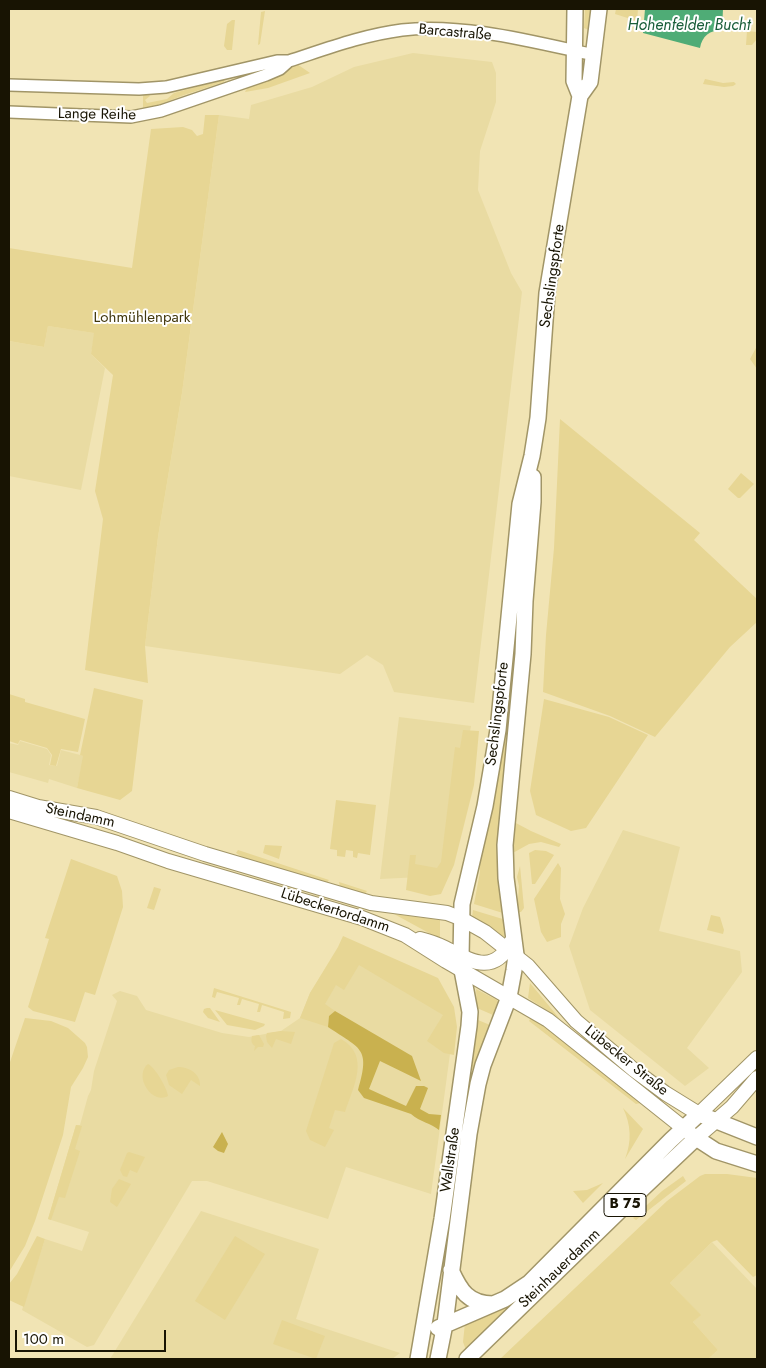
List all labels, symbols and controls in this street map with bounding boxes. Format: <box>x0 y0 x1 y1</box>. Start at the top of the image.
water label: Hohenfelder Bucht <box>628 16 750 36</box>
street label: Barcastraße <box>418 21 492 45</box>
street label: Lange Reihe <box>58 105 136 125</box>
street label: Sechslingspforte <box>537 223 569 329</box>
park label: Lohmühlenpark <box>94 309 190 327</box>
street label: Sechslingspforte <box>483 661 513 767</box>
street label: Steindamm <box>44 800 116 832</box>
street label: Lübeckertordamm <box>278 885 392 937</box>
street label: Lübecker Straße <box>581 1022 671 1100</box>
street label: Wallstraße <box>438 1126 464 1194</box>
road number: B 75 <box>604 1194 646 1216</box>
street label: Steinhauerdamm <box>516 1226 604 1312</box>
scale bar <box>18 1320 169 1352</box>
text: 100 m <box>23 1328 64 1350</box>

